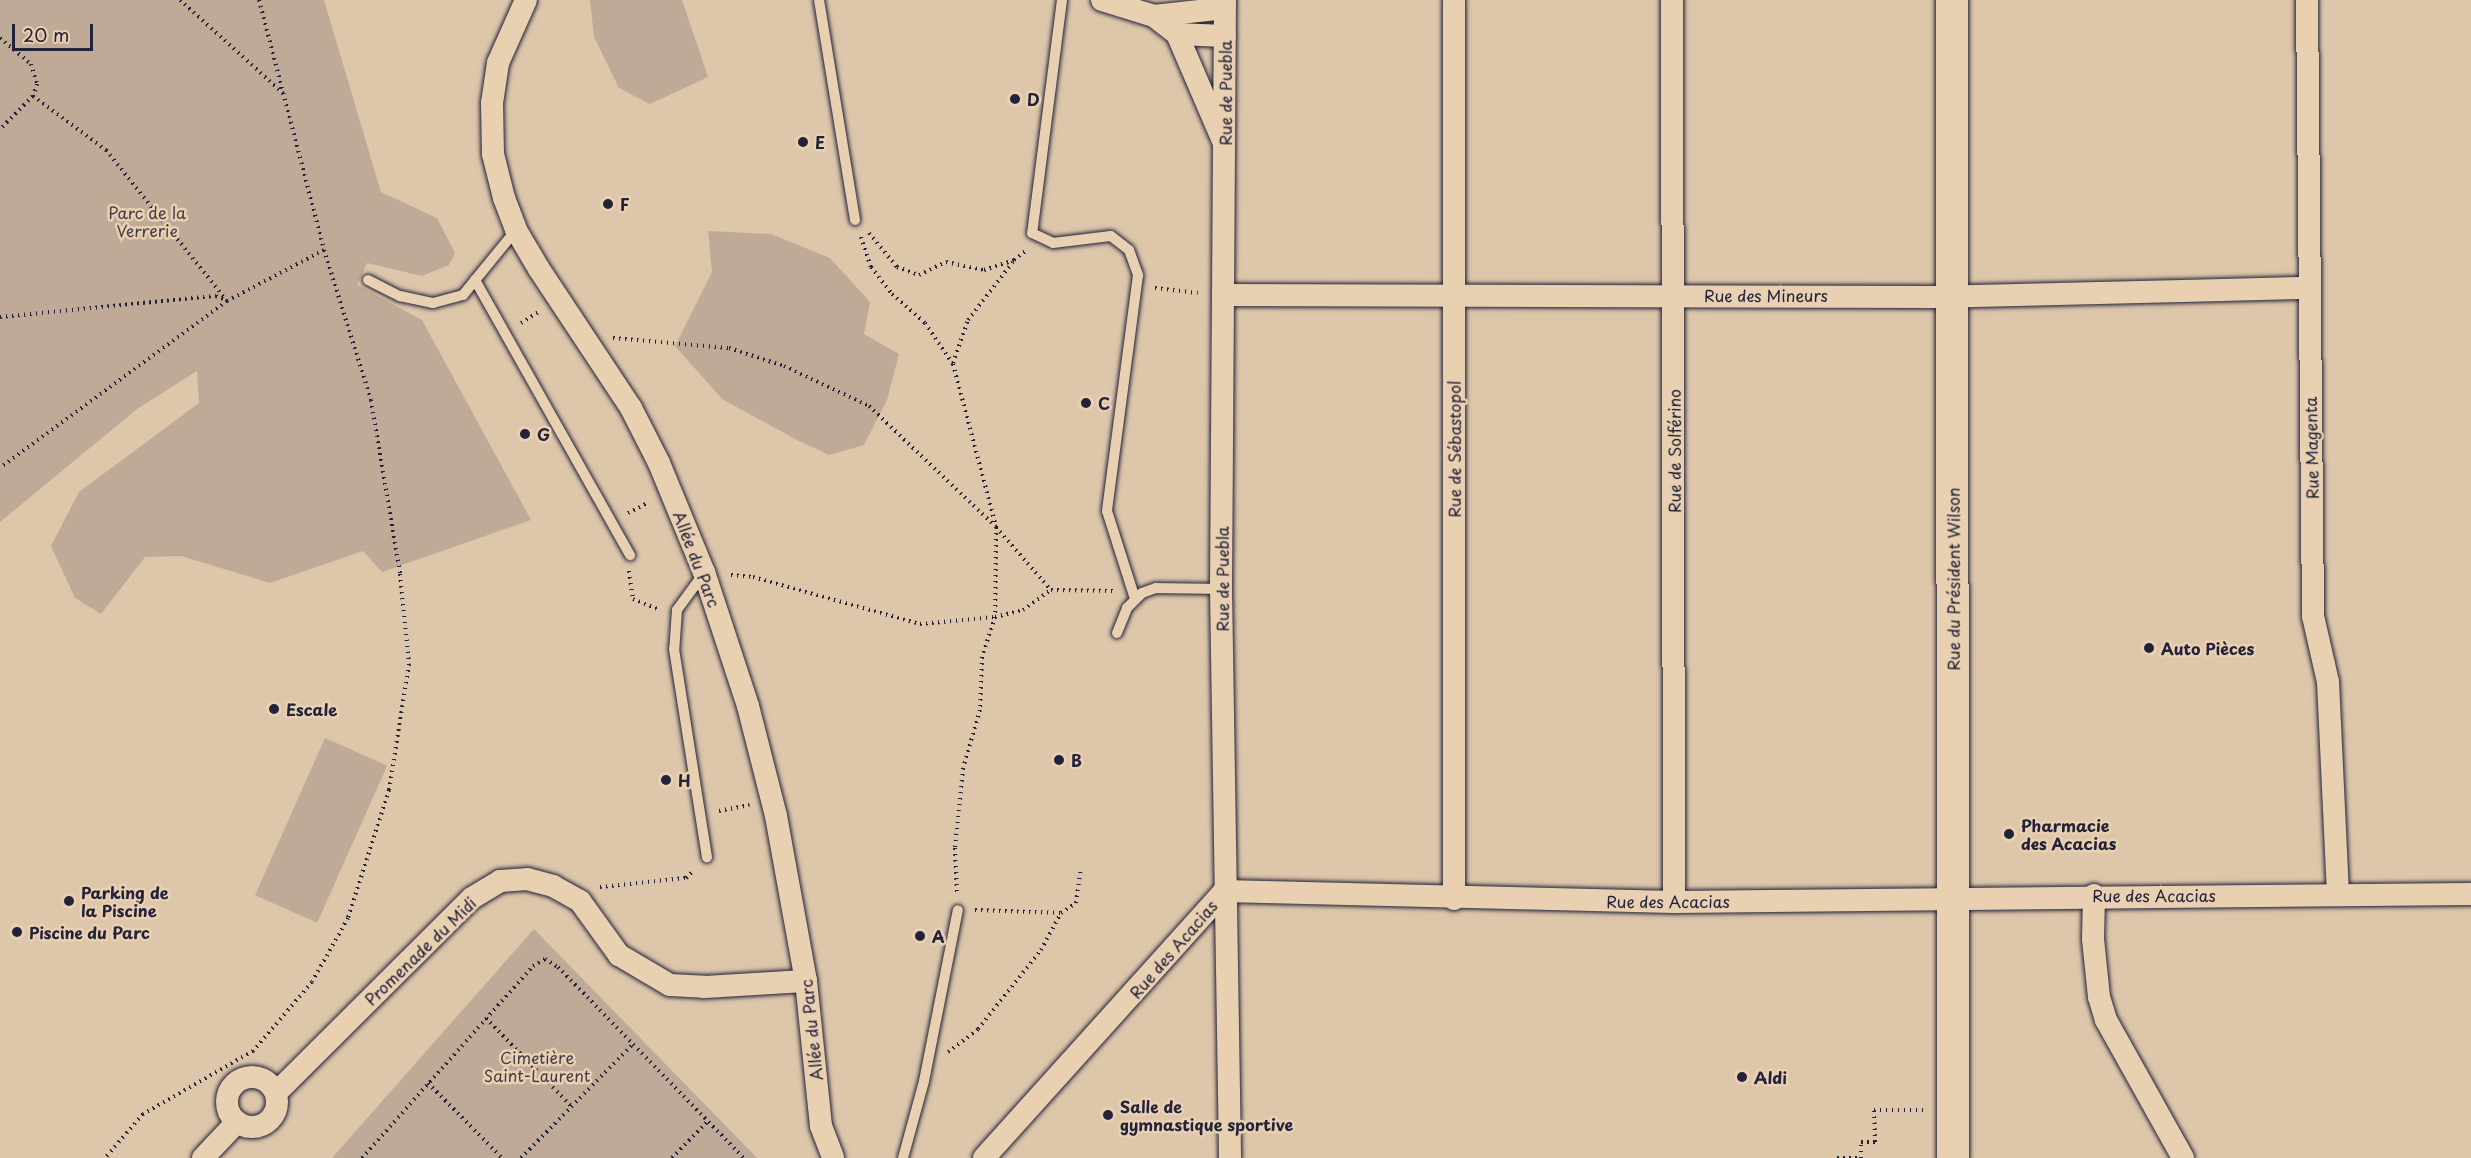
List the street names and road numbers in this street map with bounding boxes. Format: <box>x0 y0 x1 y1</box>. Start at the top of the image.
street label: Rue de Puebla <box>1215 39 1235 147</box>
street label: Rue des Mineurs <box>1703 285 1829 305</box>
street label: Rue de Sébastopol <box>1444 379 1464 519</box>
street label: Rue de Solférino <box>1664 388 1684 514</box>
street label: Rue Magenta <box>2300 396 2322 500</box>
street label: Rue du Président Wilson <box>1943 486 1963 672</box>
street label: Allée du Parc <box>670 508 724 610</box>
street label: Rue de Puebla <box>1212 525 1232 633</box>
street label: Rue des Acacias <box>2091 885 2217 905</box>
street label: Rue des Acacias <box>1605 891 1731 911</box>
street label: Promenade du Midi <box>360 893 480 1009</box>
street label: Rue des Acacias <box>1124 895 1222 1003</box>
street label: Allée du Parc <box>796 978 826 1082</box>

